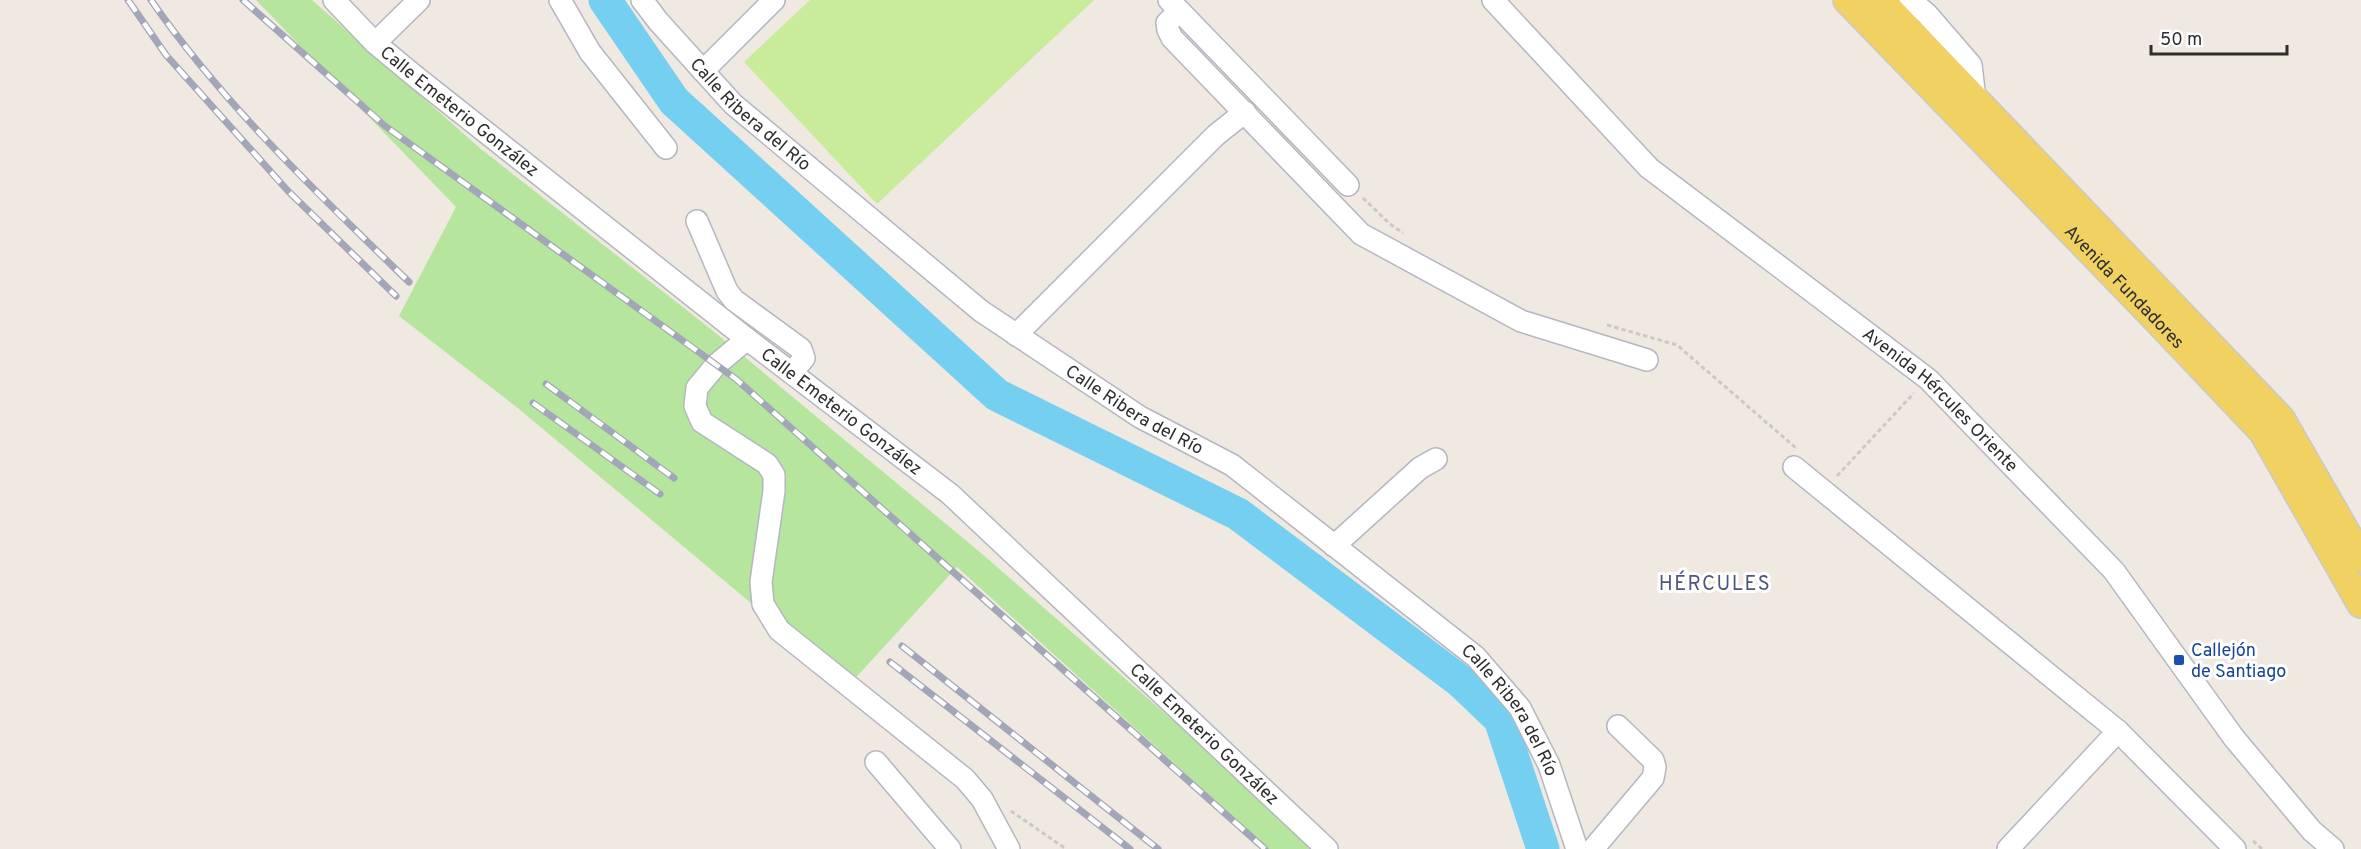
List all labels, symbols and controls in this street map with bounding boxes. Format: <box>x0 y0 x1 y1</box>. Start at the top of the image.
scale bar <box>2151 18 2288 56</box>
text: 50 m <box>2160 29 2202 52</box>
street label: Calle Emeterio González <box>375 42 543 183</box>
street label: Calle Ribera del Río <box>684 54 815 177</box>
street label: Avenida Fundadores <box>2058 221 2188 355</box>
street label: Avenida Hércules Oriente <box>1857 323 2022 478</box>
street label: Calle Emeterio González <box>756 344 926 481</box>
street label: Calle Ribera del Río <box>1060 360 1207 461</box>
district label: HÉRCULES <box>1659 570 1771 598</box>
street label: Calle Ribera del Río <box>1456 640 1562 779</box>
place label: Callejón de Santiago <box>2191 640 2286 684</box>
marker: Callejón de Santiago <box>2172 653 2186 667</box>
street label: Calle Emeterio González <box>1124 659 1283 811</box>

